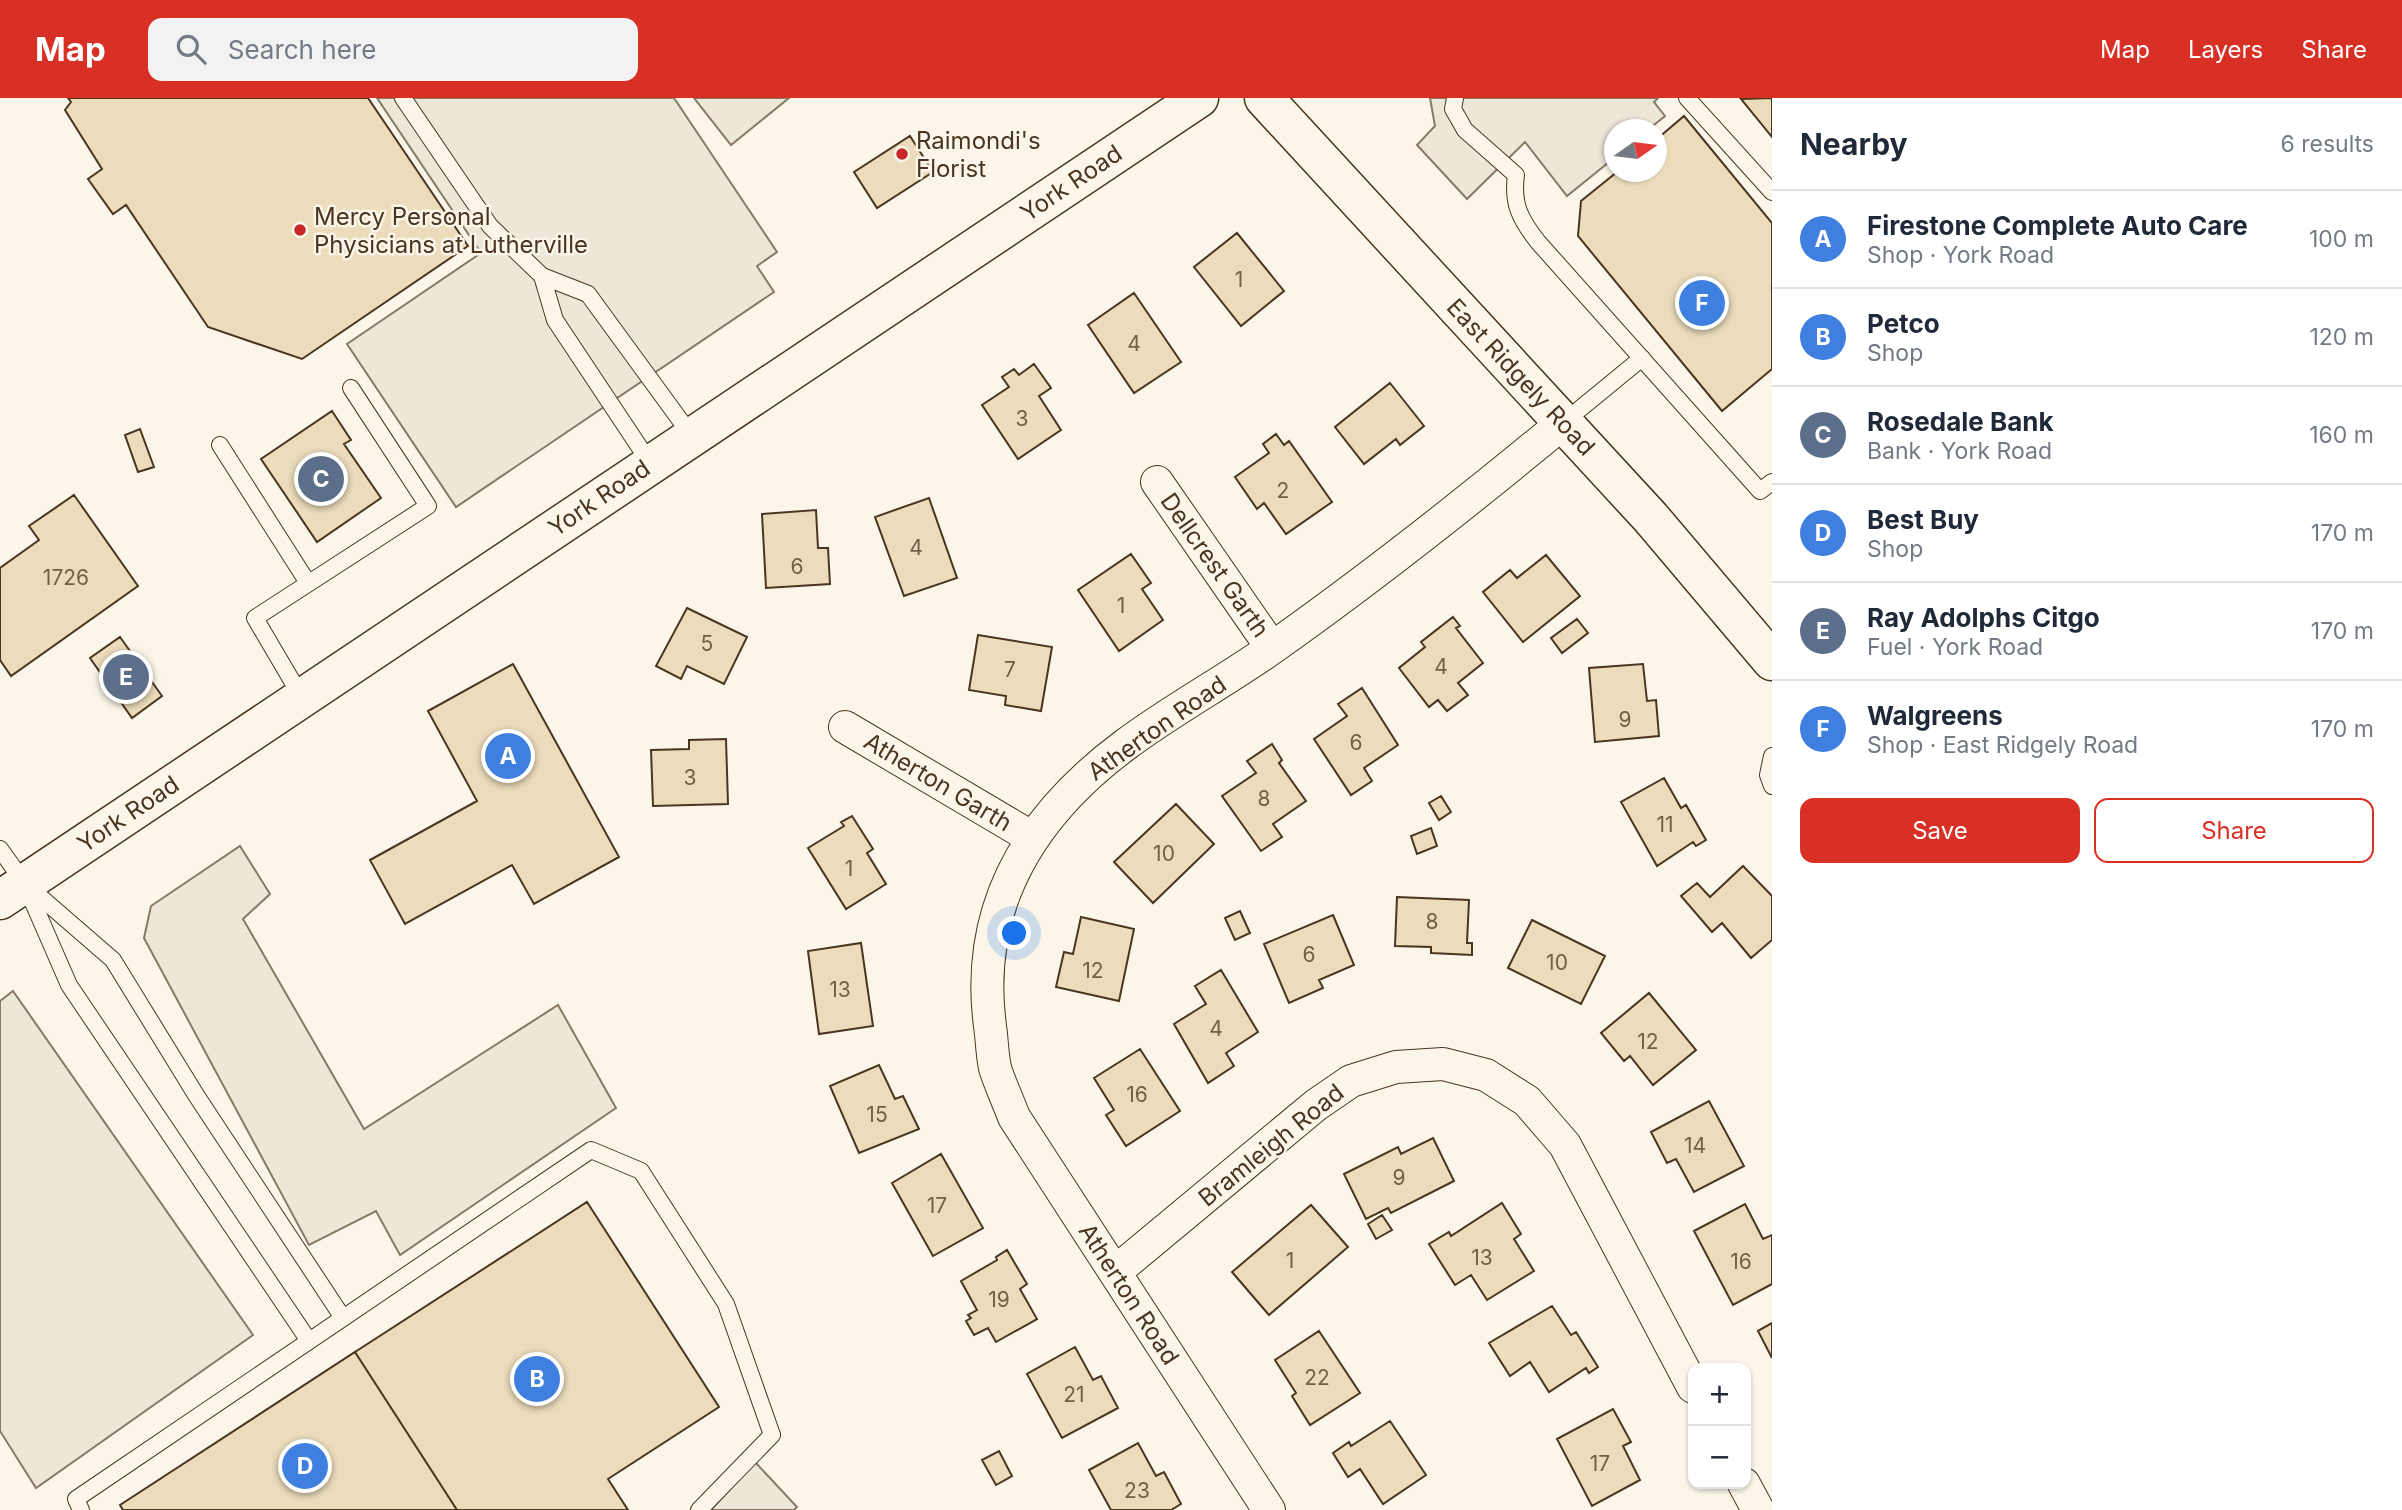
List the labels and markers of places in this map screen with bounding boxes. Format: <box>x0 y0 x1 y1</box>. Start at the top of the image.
place label: Raimondi's Florist <box>916 126 1041 183</box>
marker: Raimondi's Florist <box>894 146 910 162</box>
place label: Mercy Personal Physicians at Lutherville <box>314 202 588 259</box>
marker: Mercy Personal Physicians at Lutherville <box>292 222 308 238</box>
pin: F <box>1679 277 1725 329</box>
pin: C <box>298 453 344 505</box>
pin: E <box>103 651 149 703</box>
pin: A <box>485 730 531 782</box>
pin: B <box>514 1353 560 1405</box>
pin: D <box>282 1440 328 1492</box>

